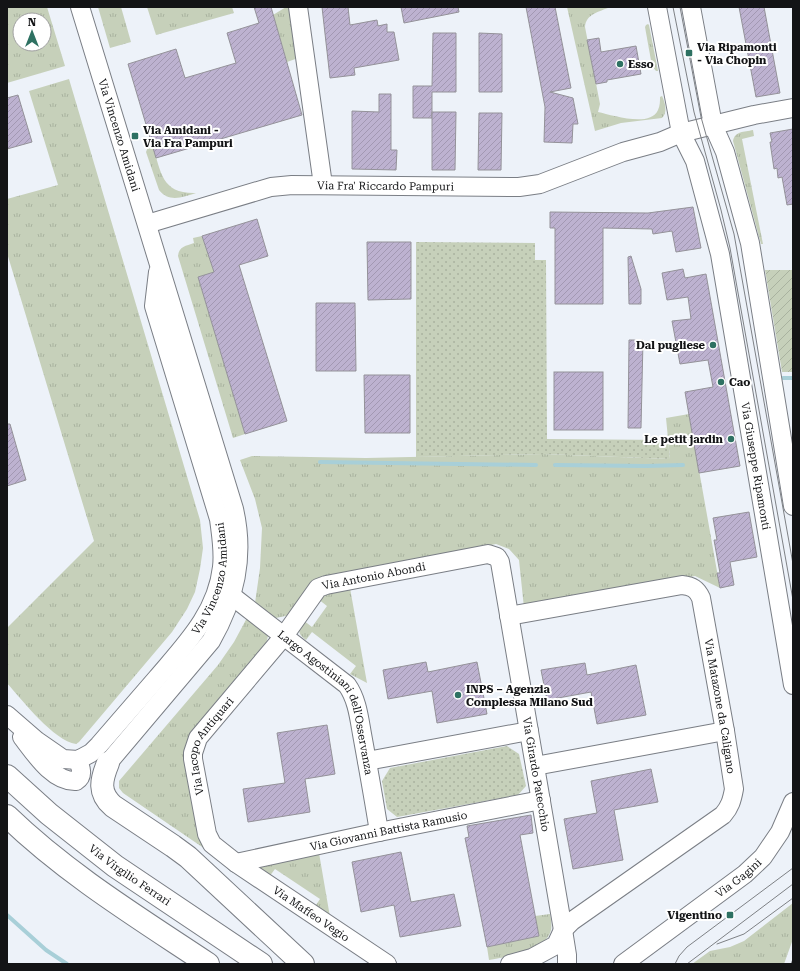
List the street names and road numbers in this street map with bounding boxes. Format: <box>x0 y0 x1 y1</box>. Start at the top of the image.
street label: Via Vincenzo Amidani <box>96 77 143 194</box>
street label: Via Fra' Riccardo Pampuri <box>317 179 454 193</box>
street label: Via Giuseppe Ripamonti <box>739 401 773 531</box>
street label: Via Vincenzo Amidani <box>189 521 229 637</box>
street label: Via Antonio Abondi <box>320 559 427 592</box>
street label: Largo Agostiniani dell'Osservanza <box>275 627 376 776</box>
street label: Via Matazone da Caligano <box>702 638 738 775</box>
street label: Via Iacopo Antiquari <box>187 694 236 796</box>
street label: Via Girardo Patecchio <box>520 716 553 833</box>
street label: Via Giovanni Battista Ramusio <box>309 808 469 853</box>
street label: Via Virgilio Ferrari <box>87 842 174 908</box>
street label: Via Gagini <box>713 855 764 900</box>
street label: Via Maffeo Vegio <box>270 884 352 945</box>

